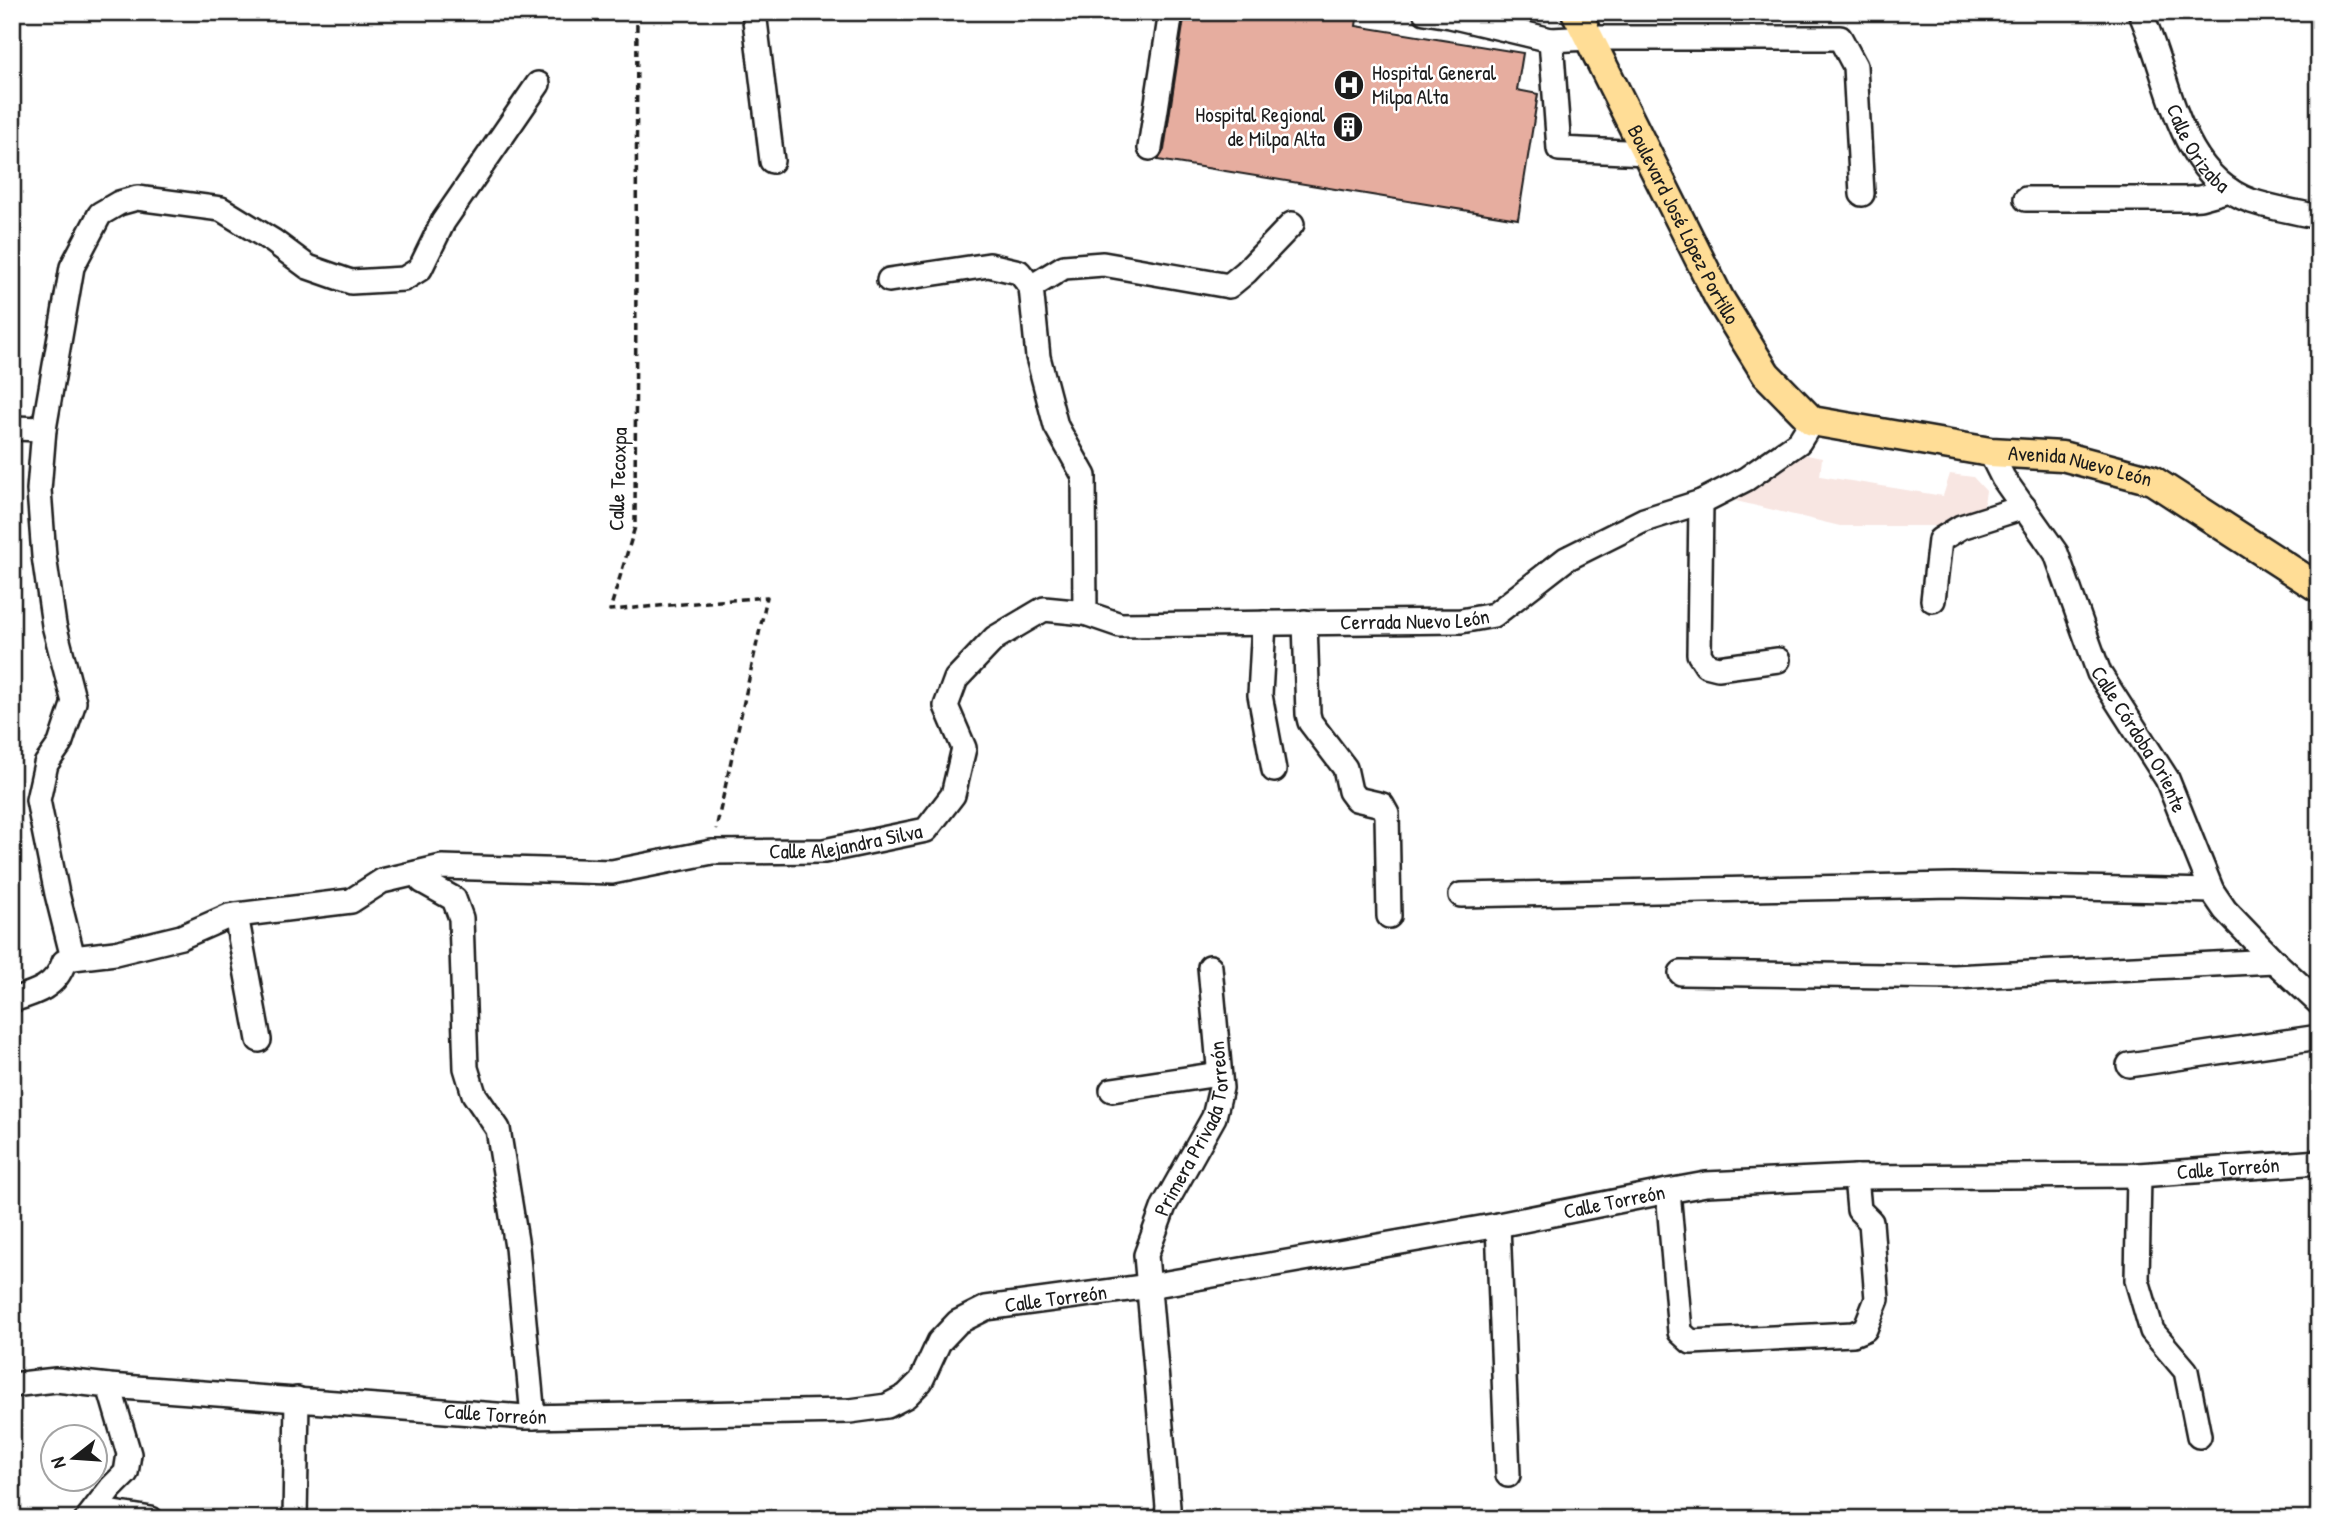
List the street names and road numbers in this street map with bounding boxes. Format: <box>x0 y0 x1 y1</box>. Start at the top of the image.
street label: Calle Orizaba <box>2160 100 2236 199</box>
street label: Boulevard José López Portillo <box>1621 120 1747 330</box>
street label: Calle Tecoxpa <box>601 427 634 531</box>
street label: Avenida Nuevo León <box>2007 438 2155 493</box>
street label: Cerrada Nuevo León <box>1340 601 1492 636</box>
street label: Calle Córdoba Oriente <box>2084 660 2194 817</box>
street label: Calle Alejandra Silva <box>769 816 925 865</box>
street label: Primera Privada Torreón <box>1147 1040 1235 1220</box>
street label: Calle Torreón <box>2176 1150 2280 1186</box>
street label: Calle Torreón <box>1561 1177 1667 1226</box>
street label: Calle Torreón <box>1003 1277 1108 1319</box>
street label: Calle Torreón <box>443 1396 547 1431</box>

